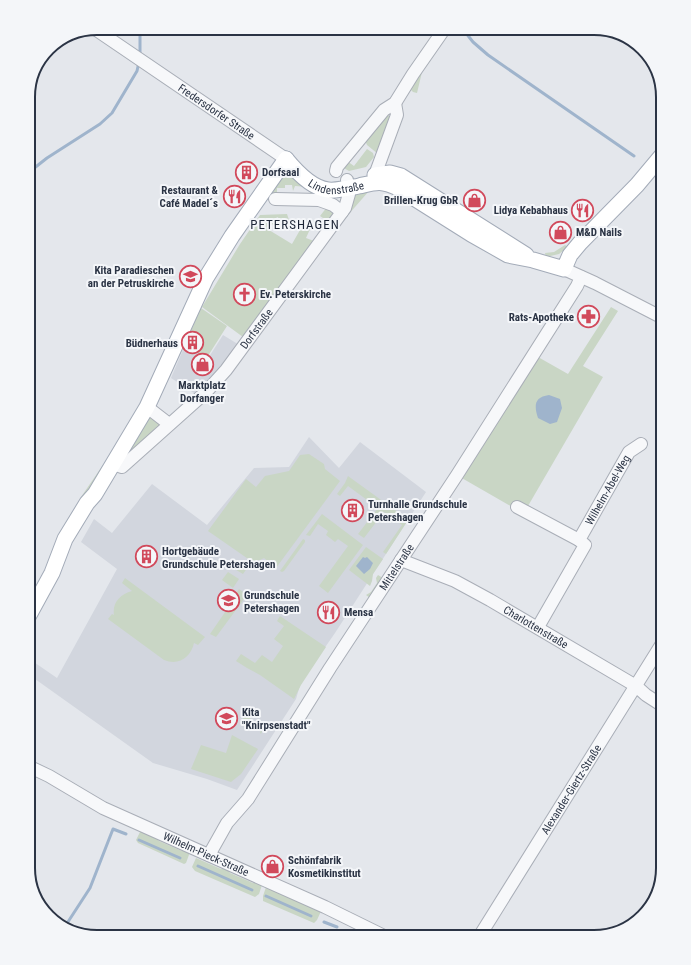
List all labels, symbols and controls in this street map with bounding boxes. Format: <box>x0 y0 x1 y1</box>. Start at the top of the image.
street label: Fredersdorfer Straße <box>176 81 257 142</box>
building icon: Dorfsaal <box>234 159 260 185</box>
place label: Dorfsaal <box>262 166 299 179</box>
street label: Lindenstraße <box>306 176 365 197</box>
restaurant icon: Restaurant & Café Madel´s <box>221 183 247 209</box>
place label: Restaurant & Café Madel´s <box>160 184 219 210</box>
shop icon: Brillen-Krug GbR <box>461 187 487 213</box>
place label: Brillen-Krug GbR <box>384 194 458 207</box>
restaurant icon: Lidya Kebabhaus <box>570 197 596 223</box>
place label: Lidya Kebabhaus <box>494 204 568 217</box>
district label: PETERSHAGEN <box>250 217 340 232</box>
shop icon: M&D Nails <box>547 219 573 245</box>
place label: M&D Nails <box>576 226 622 239</box>
school or university icon: Kita Paradieschen an der Petruskirche <box>177 263 203 289</box>
place label: Kita Paradieschen an der Petruskirche <box>88 264 174 290</box>
church icon: Ev. Peterskirche <box>231 281 257 307</box>
place label: Ev. Peterskirche <box>260 288 331 301</box>
pharmacy icon: Rats-Apotheke <box>576 304 602 330</box>
street label: Dorfstraße <box>237 306 275 351</box>
place label: Rats-Apotheke <box>509 311 574 324</box>
building icon: Büdnerhaus <box>180 330 206 356</box>
place label: Büdnerhaus <box>126 337 178 350</box>
shop icon: Marktplatz Dorfanger <box>189 352 215 378</box>
place label: Marktplatz Dorfanger <box>178 379 226 405</box>
street label: Wilhelm-Abel-Weg <box>582 453 633 527</box>
building icon: Turnhalle Grundschule Petershagen <box>340 497 366 523</box>
place label: Turnhalle Grundschule Petershagen <box>368 498 467 524</box>
street label: Mittelstraße <box>377 541 416 593</box>
building icon: Hortgebäude Grundschule Petershagen <box>133 544 159 570</box>
place label: Hortgebäude Grundschule Petershagen <box>162 545 275 571</box>
school or university icon: Grundschule Petershagen <box>215 588 241 614</box>
place label: Grundschule Petershagen <box>244 589 300 615</box>
restaurant icon: Mensa <box>316 599 342 625</box>
street label: Charlottenstraße <box>501 603 571 651</box>
place label: Mensa <box>344 606 373 619</box>
school or university icon: Kita "Knirpsenstadt" <box>214 705 240 731</box>
place label: Kita "Knirpsenstadt" <box>242 706 311 732</box>
street label: Alexander-Giertz-Straße <box>538 742 604 837</box>
street label: Wilhelm-Pieck-Straße <box>161 829 251 879</box>
shop icon: Schönfabrik Kosmetikinstitut <box>260 853 286 879</box>
place label: Schönfabrik Kosmetikinstitut <box>288 854 361 880</box>

